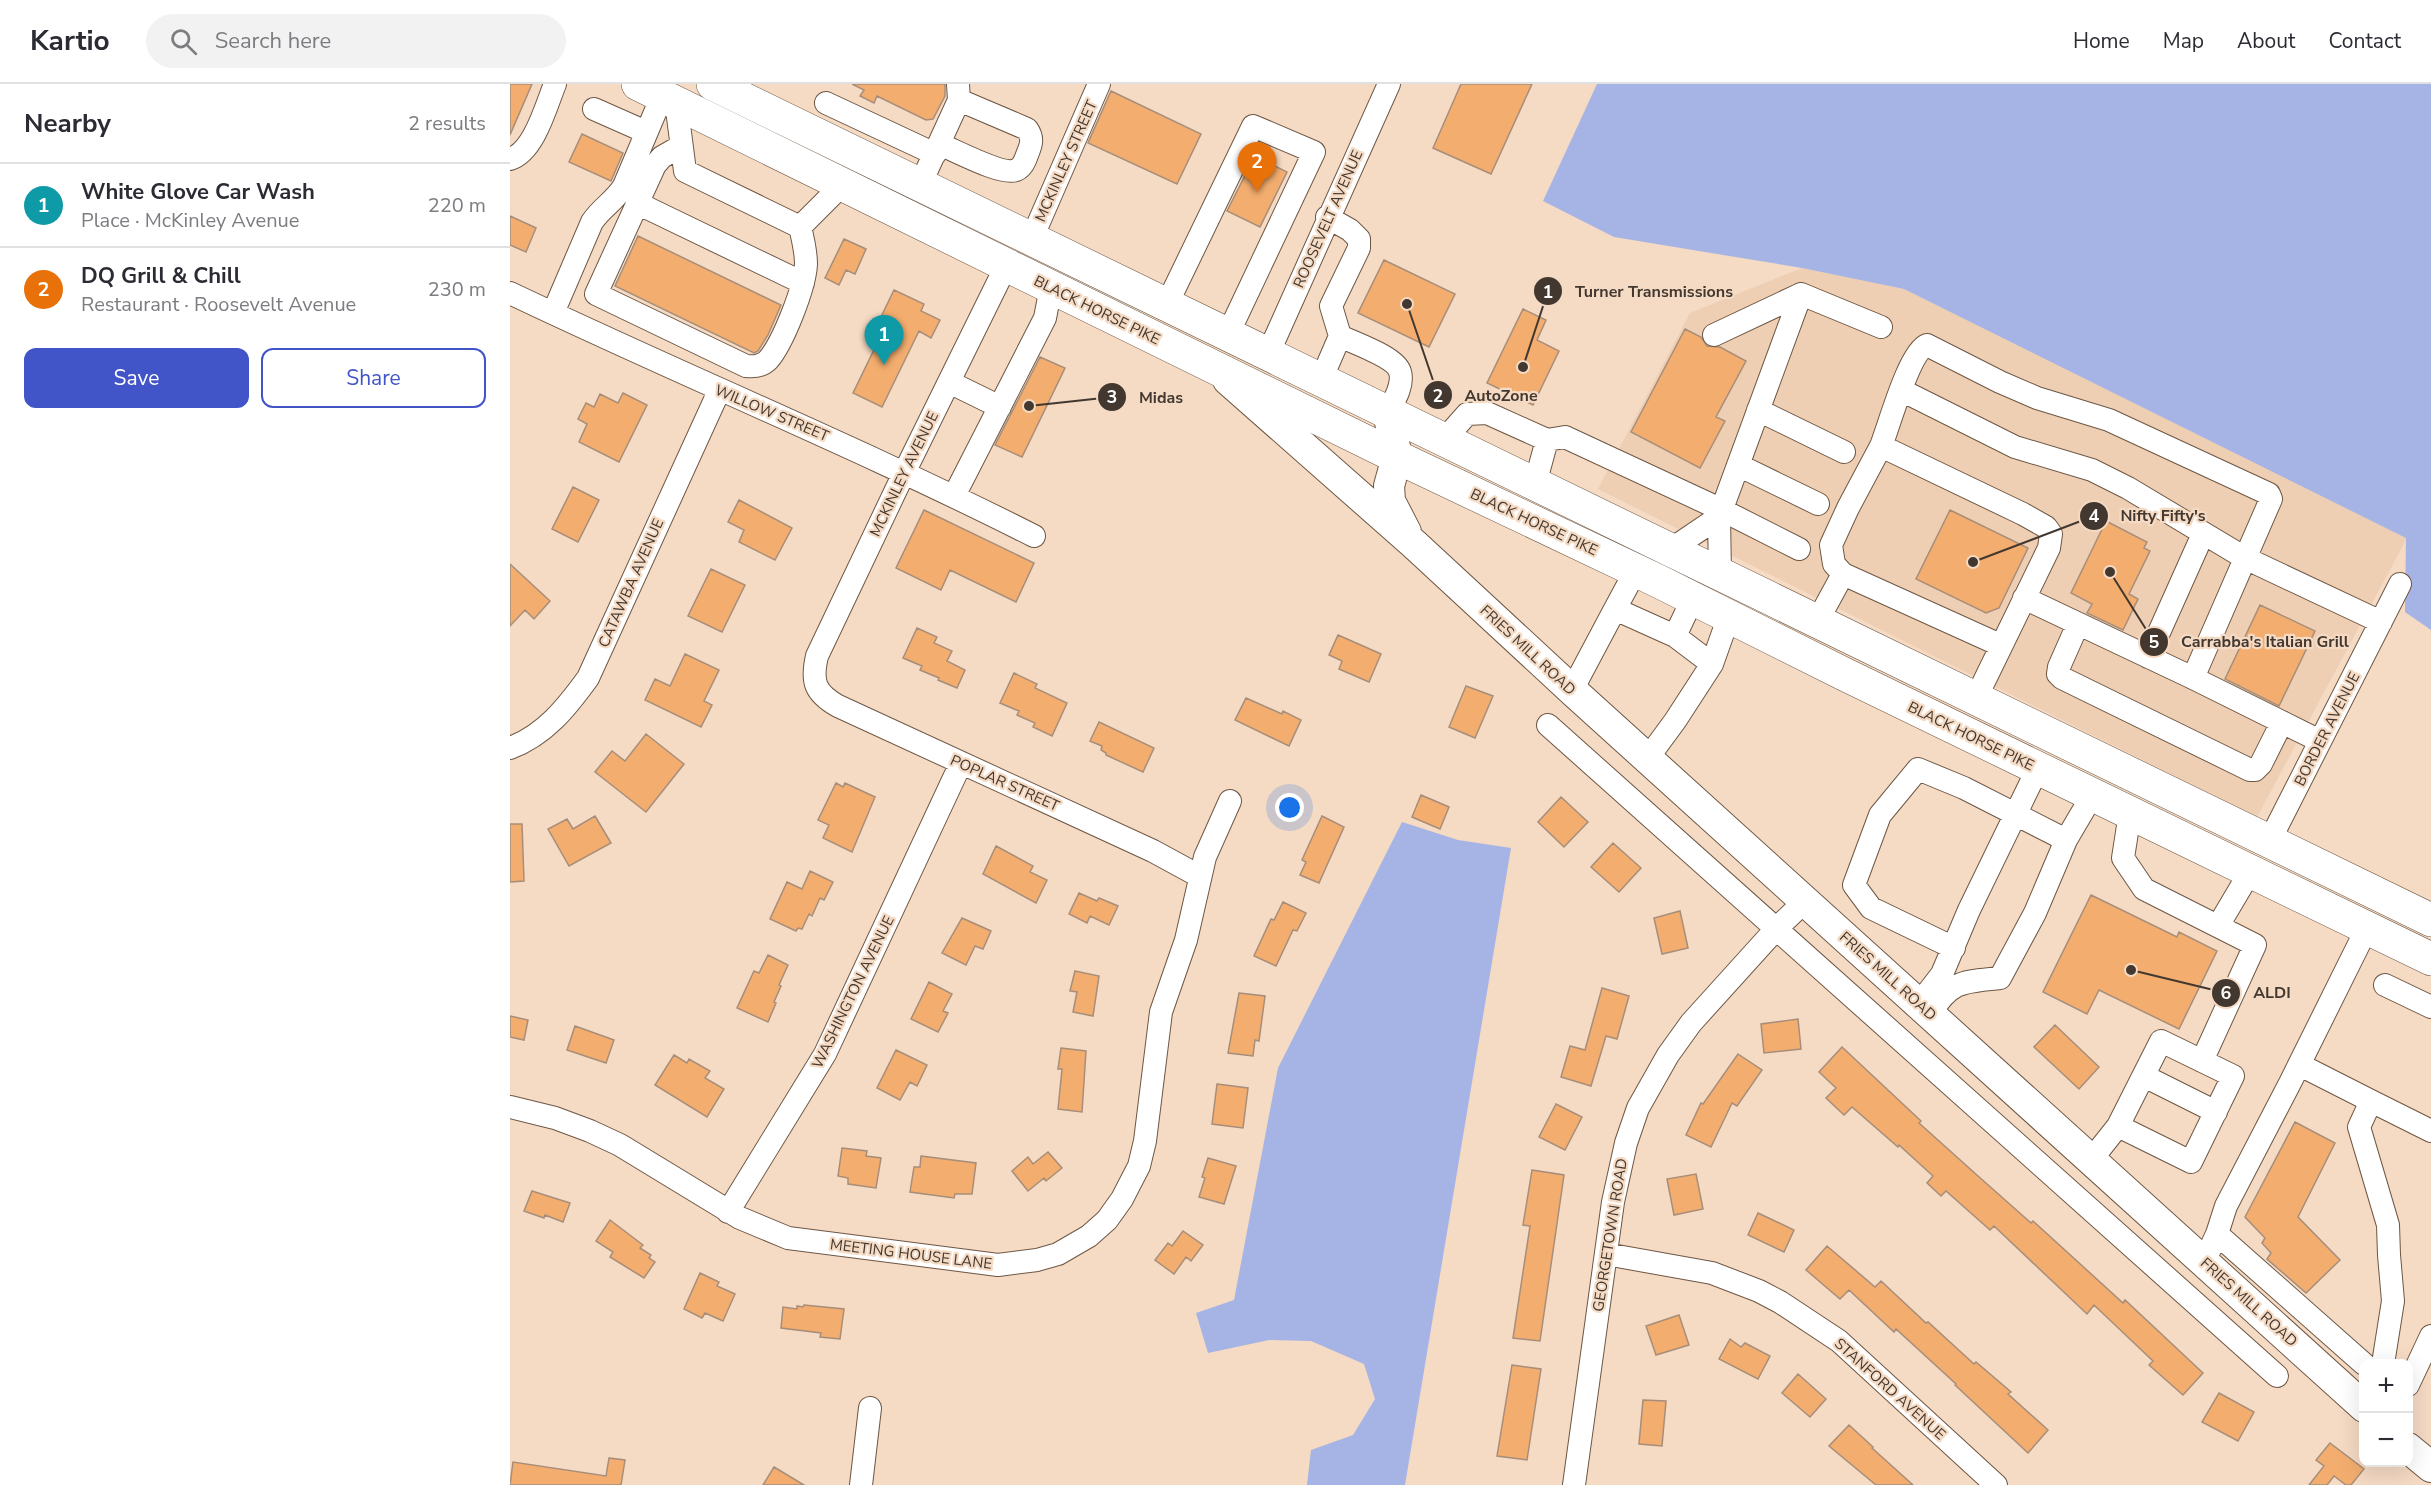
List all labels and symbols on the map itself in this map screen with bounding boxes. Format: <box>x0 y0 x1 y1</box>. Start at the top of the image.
street label: MCKINLEY STREET <box>1030 97 1102 225</box>
pin: 2 <box>1238 142 1276 192</box>
street label: ROOSEVELT AVENUE <box>1289 147 1367 291</box>
street label: BLACK HORSE PIKE <box>1030 271 1164 349</box>
callout: Turner Transmissions <box>1533 274 1745 308</box>
text: 1 <box>1543 280 1553 304</box>
text: Turner Transmissions <box>1575 281 1733 303</box>
pin: 1 <box>864 316 904 365</box>
callout: AutoZone <box>1423 378 1550 412</box>
street label: WILLOW STREET <box>712 380 832 446</box>
callout: Midas <box>1097 380 1195 414</box>
text: 2 <box>1433 384 1443 408</box>
text: 3 <box>1107 385 1117 409</box>
text: AutoZone <box>1464 385 1538 407</box>
text: Midas <box>1139 387 1183 409</box>
street label: MCKINLEY AVENUE <box>865 408 943 540</box>
street label: BLACK HORSE PIKE <box>1467 484 1601 560</box>
callout: Nifty Fifty's <box>2079 499 2218 533</box>
text: 4 <box>2089 504 2100 528</box>
text: Nifty Fifty's <box>2120 505 2206 527</box>
street label: CATAWBA AVENUE <box>594 515 668 651</box>
street label: FRIES MILL ROAD <box>1476 600 1580 700</box>
callout: Carrabba's Italian Grill <box>2139 625 2360 659</box>
text: 5 <box>2149 630 2160 654</box>
text: Carrabba's Italian Grill <box>2181 631 2349 653</box>
street label: BORDER AVENUE <box>2290 669 2364 789</box>
street label: BLACK HORSE PIKE <box>1904 697 2038 775</box>
street label: POPLAR STREET <box>947 750 1063 816</box>
your location <box>1275 793 1304 822</box>
street label: WASHINGTON AVENUE <box>807 912 899 1072</box>
street label: FRIES MILL ROAD <box>1835 927 1941 1025</box>
callout: ALDI <box>2211 976 2303 1010</box>
text: 6 <box>2221 981 2232 1005</box>
text: ALDI <box>2253 982 2291 1004</box>
street label: GEORGETOWN ROAD <box>1588 1157 1632 1313</box>
street label: MEETING HOUSE LANE <box>829 1234 993 1274</box>
street label: FRIES MILL ROAD <box>2196 1253 2302 1351</box>
street label: STANFORD AVENUE <box>1830 1334 1950 1444</box>

